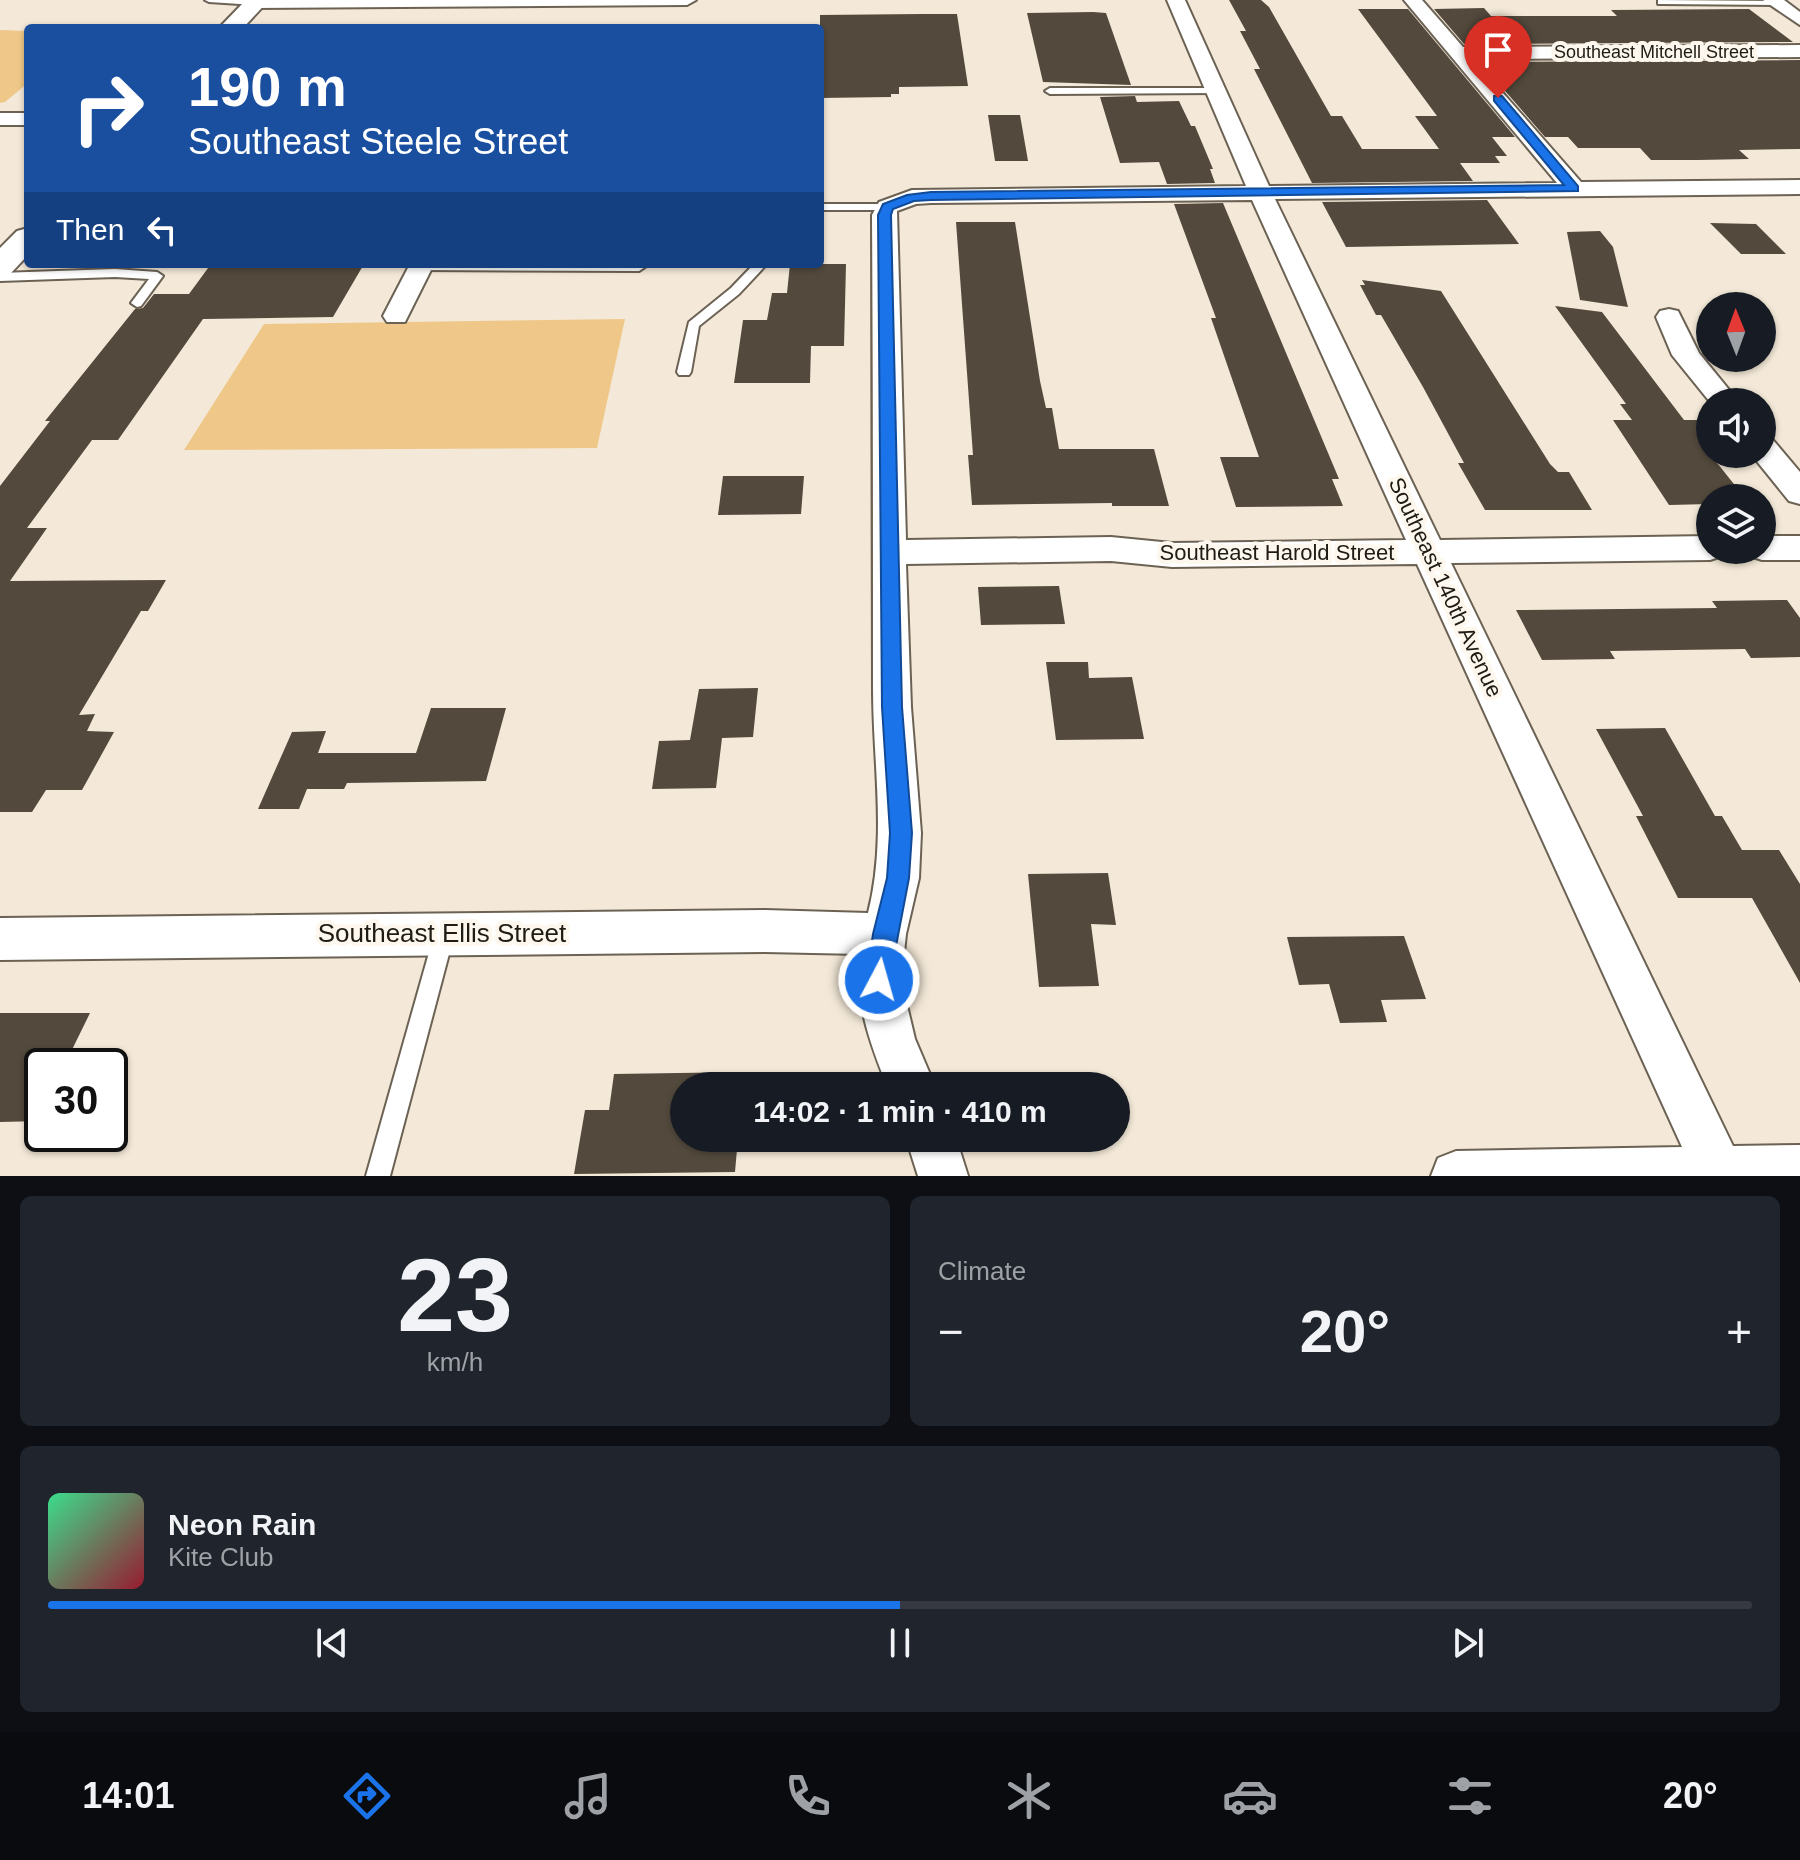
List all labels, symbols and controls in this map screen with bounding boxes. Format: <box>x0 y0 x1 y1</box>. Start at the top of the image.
pin <box>1464 16 1532 98</box>
icon: arrive <box>1476 28 1520 72</box>
street label: Southeast Mitchell Street <box>1554 42 1754 62</box>
text: 190 m <box>188 55 347 118</box>
icon: right <box>56 56 160 160</box>
text: Southeast Steele Street <box>188 121 568 162</box>
icon: left <box>140 208 184 252</box>
text: Then <box>56 213 124 246</box>
north arrow <box>1696 292 1776 372</box>
map controls <box>1696 292 1776 564</box>
button: sound <box>1696 388 1776 468</box>
street label: Southeast 140th Avenue <box>1384 473 1507 701</box>
button: layers <box>1696 484 1776 564</box>
street label: Southeast Harold Street <box>1160 540 1394 565</box>
street label: Southeast Ellis Street <box>318 918 567 948</box>
position arrow <box>837 938 921 1022</box>
speed limit sign: 30 <box>24 1048 128 1152</box>
text: 14:02 · 1 min · 410 m <box>753 1095 1047 1128</box>
text: 23 <box>397 1237 513 1353</box>
text: Climate <box>938 1256 1026 1286</box>
text: 20° <box>1300 1298 1390 1365</box>
text: − <box>938 1307 964 1356</box>
text: + <box>1726 1307 1752 1356</box>
text: km/h <box>427 1347 483 1377</box>
text: Neon Rain <box>168 1508 316 1541</box>
text: Kite Club <box>168 1542 274 1572</box>
icon: previous <box>310 1621 354 1665</box>
icon: pause <box>878 1621 922 1665</box>
icon: next <box>1446 1621 1490 1665</box>
icon: directions <box>339 1768 395 1824</box>
icon: music <box>560 1768 616 1824</box>
icon: phone <box>780 1768 836 1824</box>
icon: climate <box>1001 1768 1057 1824</box>
icon: car <box>1222 1768 1278 1824</box>
icon: filters <box>1442 1768 1498 1824</box>
text: 14:01 <box>82 1775 174 1816</box>
text: 20° <box>1663 1775 1718 1816</box>

